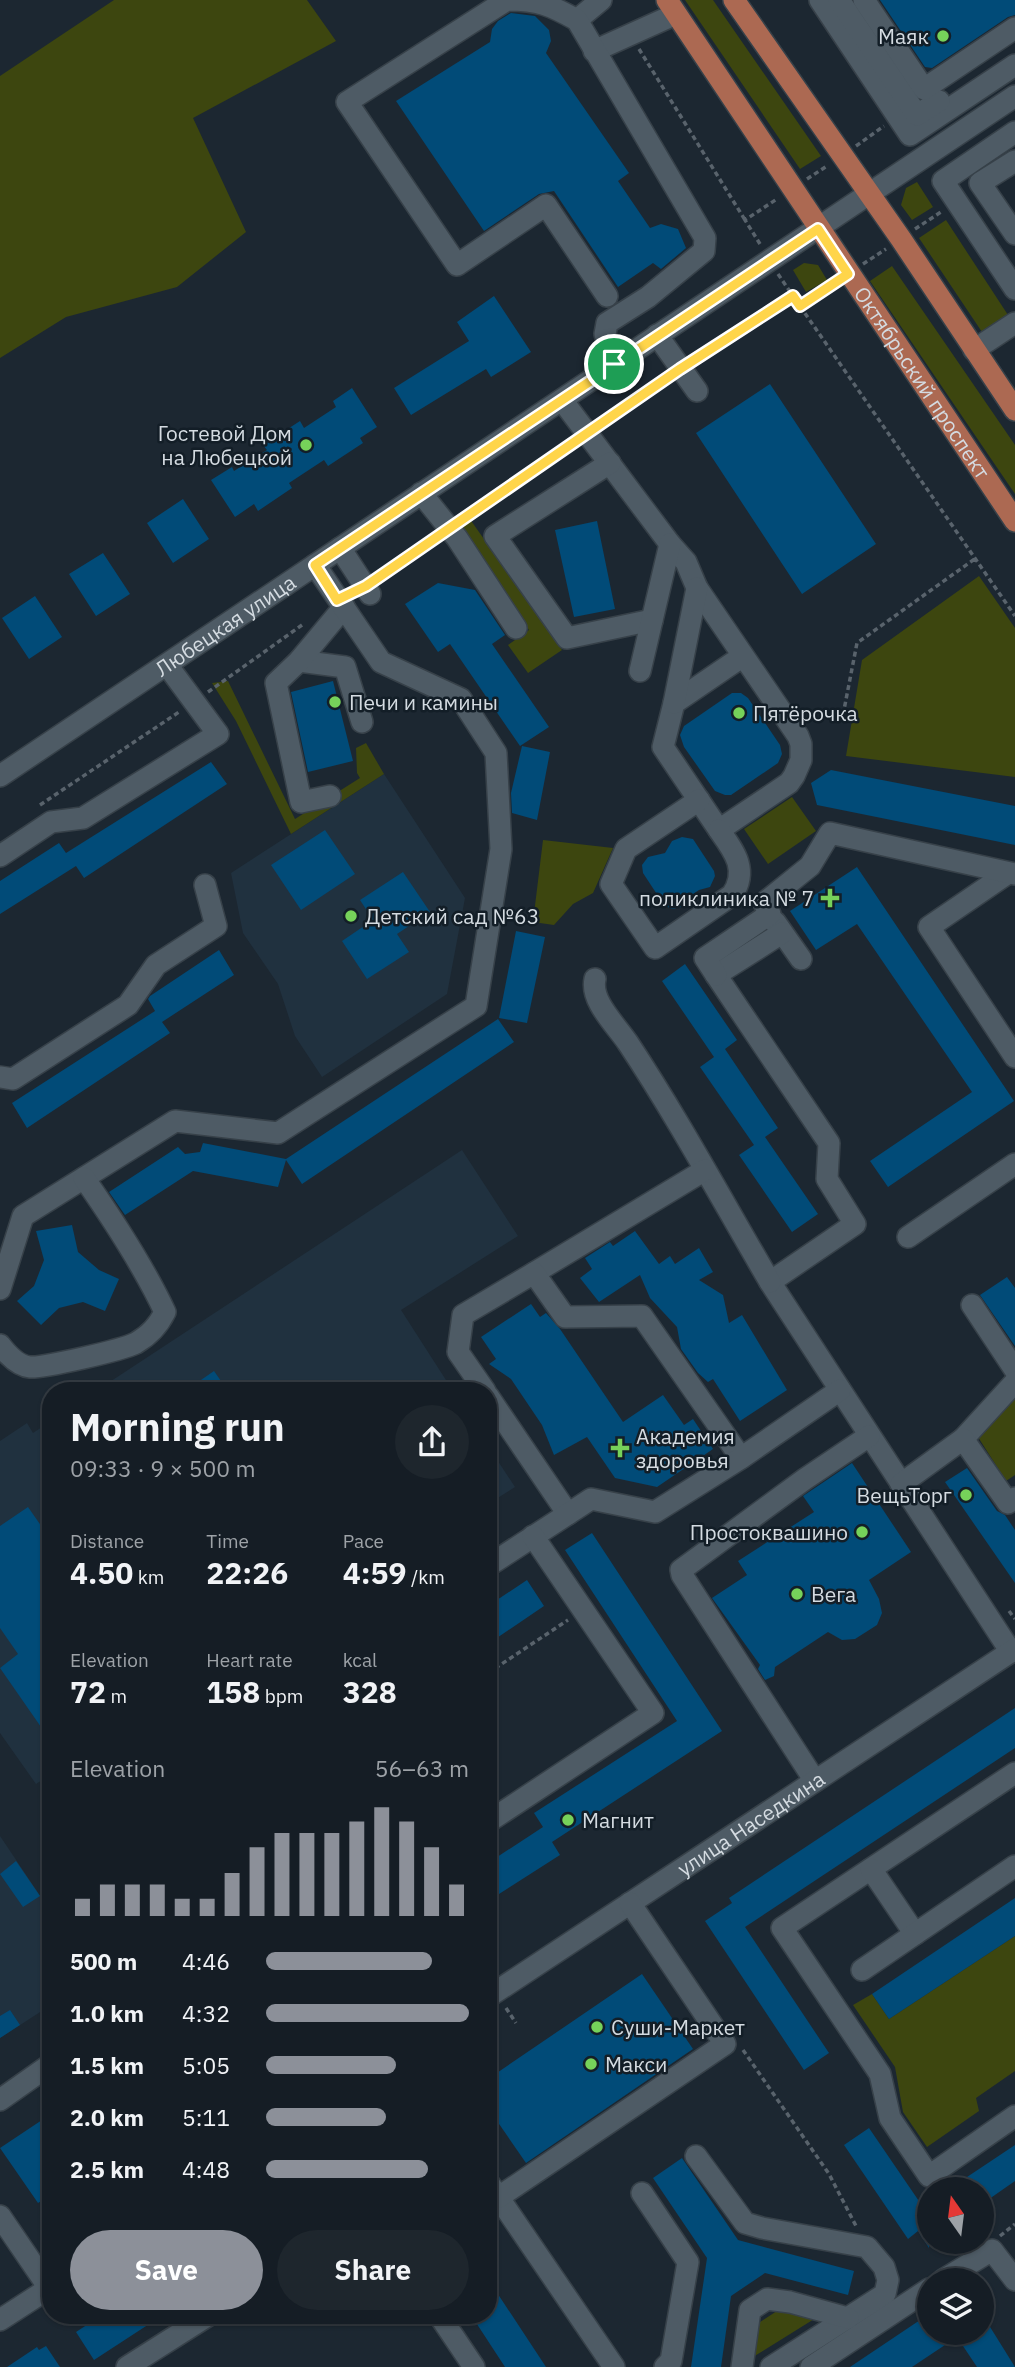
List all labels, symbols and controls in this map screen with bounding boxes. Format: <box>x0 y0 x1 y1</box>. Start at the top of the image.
place label: Маяк <box>878 22 929 50</box>
marker: Маяк <box>935 28 951 44</box>
street label: Октябрьский проспект <box>848 281 997 484</box>
pin <box>584 334 644 394</box>
icon: arrive <box>595 345 633 383</box>
place label: Гостевой Дом на Любецкой <box>158 419 292 471</box>
marker: Гостевой Дом на Любецкой <box>298 437 314 453</box>
street label: Любецкая улица <box>149 568 301 682</box>
place label: Печи и камины <box>349 688 498 716</box>
marker: Печи и камины <box>327 694 343 710</box>
place label: Пятёрочка <box>753 699 858 727</box>
marker: Пятёрочка <box>731 705 747 721</box>
place label: поликлиника № 7 <box>639 884 814 912</box>
marker: поликлиника № 7 <box>820 888 840 908</box>
place label: Детский сад №63 <box>365 902 539 930</box>
marker: Детский сад №63 <box>343 908 359 924</box>
text: Morning run <box>70 1402 285 1451</box>
button: share <box>395 1405 469 1479</box>
place label: Академия здоровья <box>636 1422 735 1474</box>
marker: Академия здоровья <box>610 1438 630 1458</box>
text: 09:33 · 9 × 500 m <box>70 1453 256 1483</box>
place label: ВещьТорг <box>857 1481 952 1509</box>
marker: ВещьТорг <box>958 1487 974 1503</box>
place label: Простоквашино <box>690 1518 848 1546</box>
marker: Простоквашино <box>854 1524 870 1540</box>
text: Distance <box>70 1529 144 1553</box>
text: Time <box>206 1529 249 1553</box>
text: Pace <box>343 1529 384 1553</box>
text: 4.50 <box>70 1553 133 1592</box>
text: 22:26 <box>206 1553 288 1592</box>
text: 4:59 <box>343 1553 407 1592</box>
text: km <box>133 1565 164 1589</box>
text: /km <box>407 1565 445 1589</box>
place label: Вега <box>811 1580 856 1608</box>
marker: Вега <box>789 1586 805 1602</box>
text: Elevation <box>70 1648 149 1672</box>
text: Heart rate <box>206 1648 293 1672</box>
text: kcal <box>343 1648 377 1672</box>
text: 72 <box>70 1672 106 1711</box>
text: 158 <box>206 1672 260 1711</box>
text: 328 <box>343 1672 397 1711</box>
text: m <box>106 1684 127 1708</box>
text: bpm <box>260 1684 303 1708</box>
text: Elevation <box>70 1753 165 1783</box>
text: 56–63 m <box>375 1753 469 1783</box>
street label: улица Наседкина <box>672 1765 830 1882</box>
place label: Магнит <box>582 1806 654 1834</box>
marker: Магнит <box>560 1812 576 1828</box>
text: 500 m <box>70 1946 137 1976</box>
text: 4:46 <box>182 1946 230 1976</box>
text: 1.0 km <box>70 1998 144 2028</box>
text: 4:32 <box>182 1998 230 2028</box>
place label: Суши-Маркет <box>611 2013 745 2041</box>
marker: Суши-Маркет <box>589 2019 605 2035</box>
text: 1.5 km <box>70 2050 144 2080</box>
text: 5:05 <box>182 2050 230 2080</box>
place label: Макси <box>605 2050 667 2078</box>
marker: Макси <box>583 2056 599 2072</box>
text: 2.0 km <box>70 2102 144 2132</box>
text: 5:11 <box>182 2102 230 2132</box>
text: 2.5 km <box>70 2154 144 2184</box>
text: 4:48 <box>182 2154 230 2184</box>
north arrow <box>917 2177 994 2254</box>
map controls <box>917 2177 994 2345</box>
button: Save <box>70 2230 263 2310</box>
button: Share <box>277 2230 469 2310</box>
button: layers <box>917 2268 994 2345</box>

